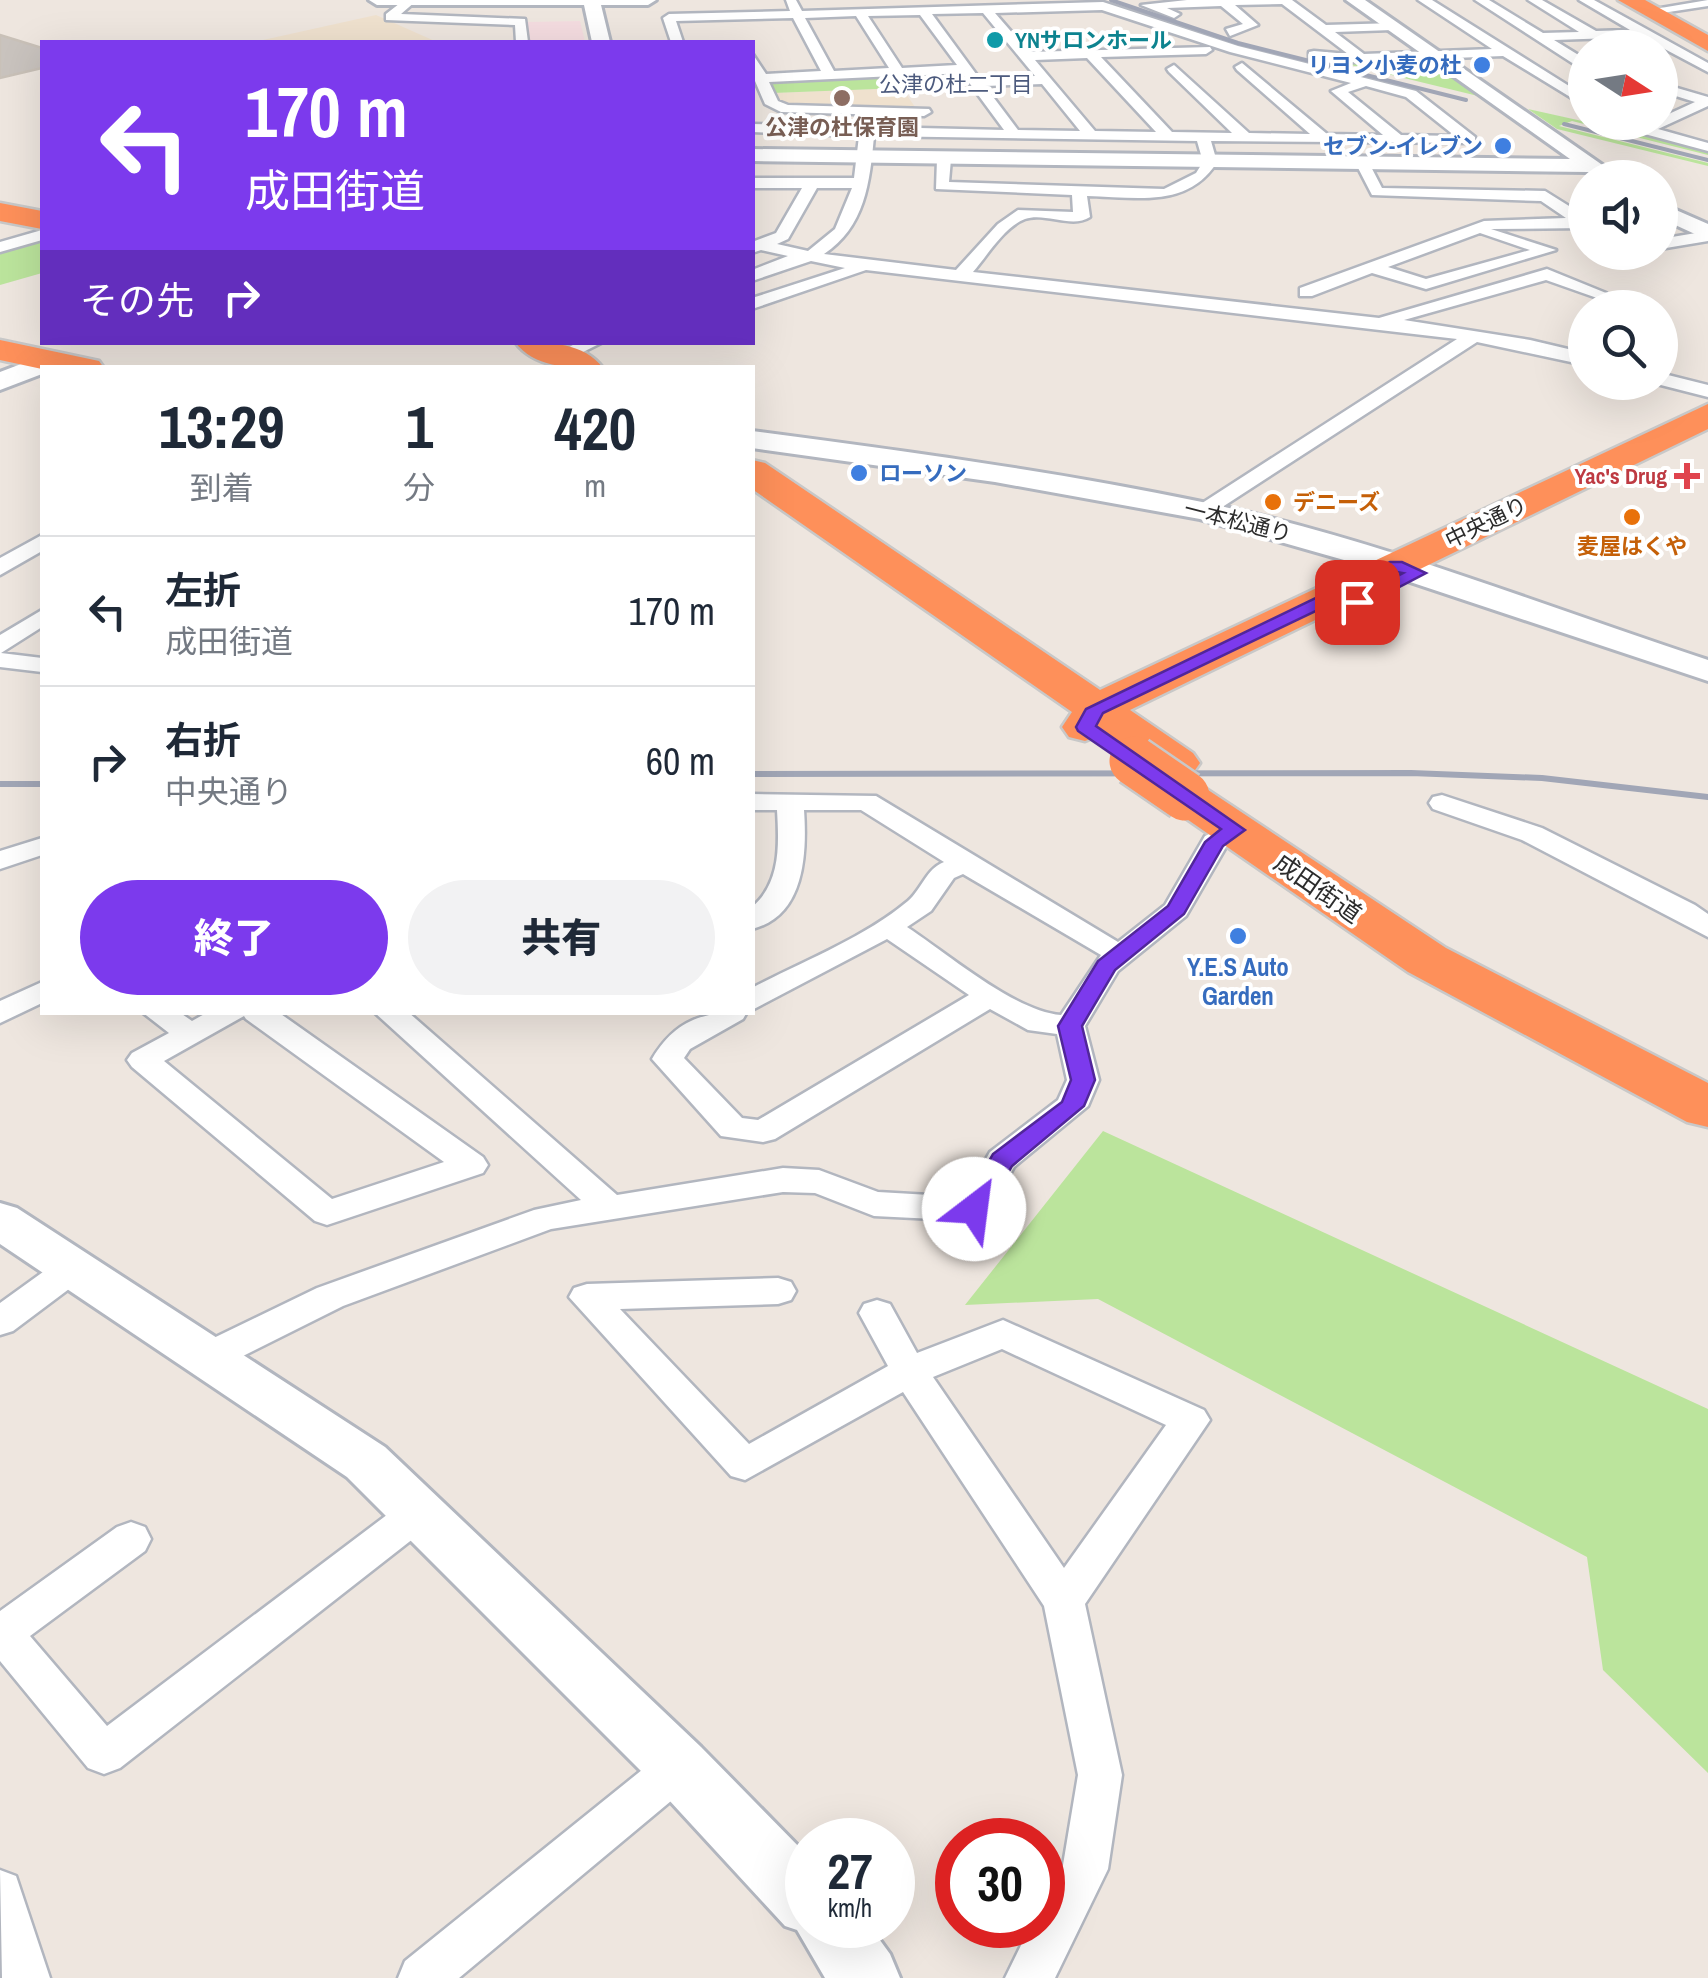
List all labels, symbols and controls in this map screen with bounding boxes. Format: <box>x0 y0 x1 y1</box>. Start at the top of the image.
place label: YNサロンホール <box>1015 25 1172 55</box>
marker: YNサロンホール <box>984 29 1006 51</box>
north arrow <box>1568 30 1678 140</box>
map controls <box>1568 30 1678 400</box>
place label: リヨン小麦の杜 <box>1308 50 1462 80</box>
marker: リヨン小麦の杜 <box>1471 54 1493 76</box>
text: 170 m <box>245 65 408 159</box>
district label: 公津の杜二丁目 <box>879 69 1033 99</box>
icon: left <box>80 80 210 210</box>
marker: 公津の杜保育園 <box>831 87 853 109</box>
place label: 公津の杜保育園 <box>765 112 919 142</box>
place label: セブン-イレブン <box>1323 131 1483 161</box>
marker: セブン-イレブン <box>1492 135 1514 157</box>
text: 成田街道 <box>245 160 425 221</box>
button: sound <box>1568 160 1678 270</box>
icon: right <box>214 270 269 325</box>
text: その先 <box>80 275 194 326</box>
button: search <box>1568 290 1678 400</box>
text: 13:29 <box>159 386 285 467</box>
text: 1 <box>406 386 433 467</box>
text: 420 <box>554 388 636 469</box>
place label: ローソン <box>879 458 967 488</box>
place label: Yac's Drug <box>1574 461 1667 491</box>
marker: ローソン <box>848 462 870 484</box>
text: m <box>584 464 606 507</box>
marker: Yac's Drug <box>1676 465 1698 487</box>
text: 到着 <box>190 466 254 509</box>
text: 分 <box>403 466 435 509</box>
place label: デニーズ <box>1293 487 1380 517</box>
street label: 中央通り <box>1440 489 1532 555</box>
marker: デニーズ <box>1262 491 1284 513</box>
street label: 一本松通り <box>1181 493 1295 549</box>
marker: 麦屋はくや <box>1621 506 1643 528</box>
place label: 麦屋はくや <box>1577 531 1687 561</box>
pin <box>1315 560 1400 645</box>
text: 左折 <box>165 565 241 616</box>
icon: arrive <box>1330 575 1385 630</box>
icon: left <box>80 584 135 639</box>
text: 170 m <box>628 586 715 637</box>
text: 成田街道 <box>165 620 293 663</box>
text: 右折 <box>165 715 241 766</box>
icon: right <box>80 734 135 789</box>
text: 60 m <box>646 736 715 787</box>
text: 中央通り <box>165 770 293 813</box>
street label: 成田街道 <box>1267 845 1369 931</box>
button: 終了 <box>80 880 388 995</box>
button: 共有 <box>408 880 715 995</box>
marker: Y.E.S Auto Garden <box>1227 925 1249 947</box>
place label: Y.E.S Auto Garden <box>1187 950 1289 1013</box>
position arrow <box>922 1157 1026 1261</box>
speed limit sign: 30 <box>935 1818 1065 1948</box>
text: 27 <box>827 1837 873 1905</box>
text: km/h <box>828 1891 872 1925</box>

